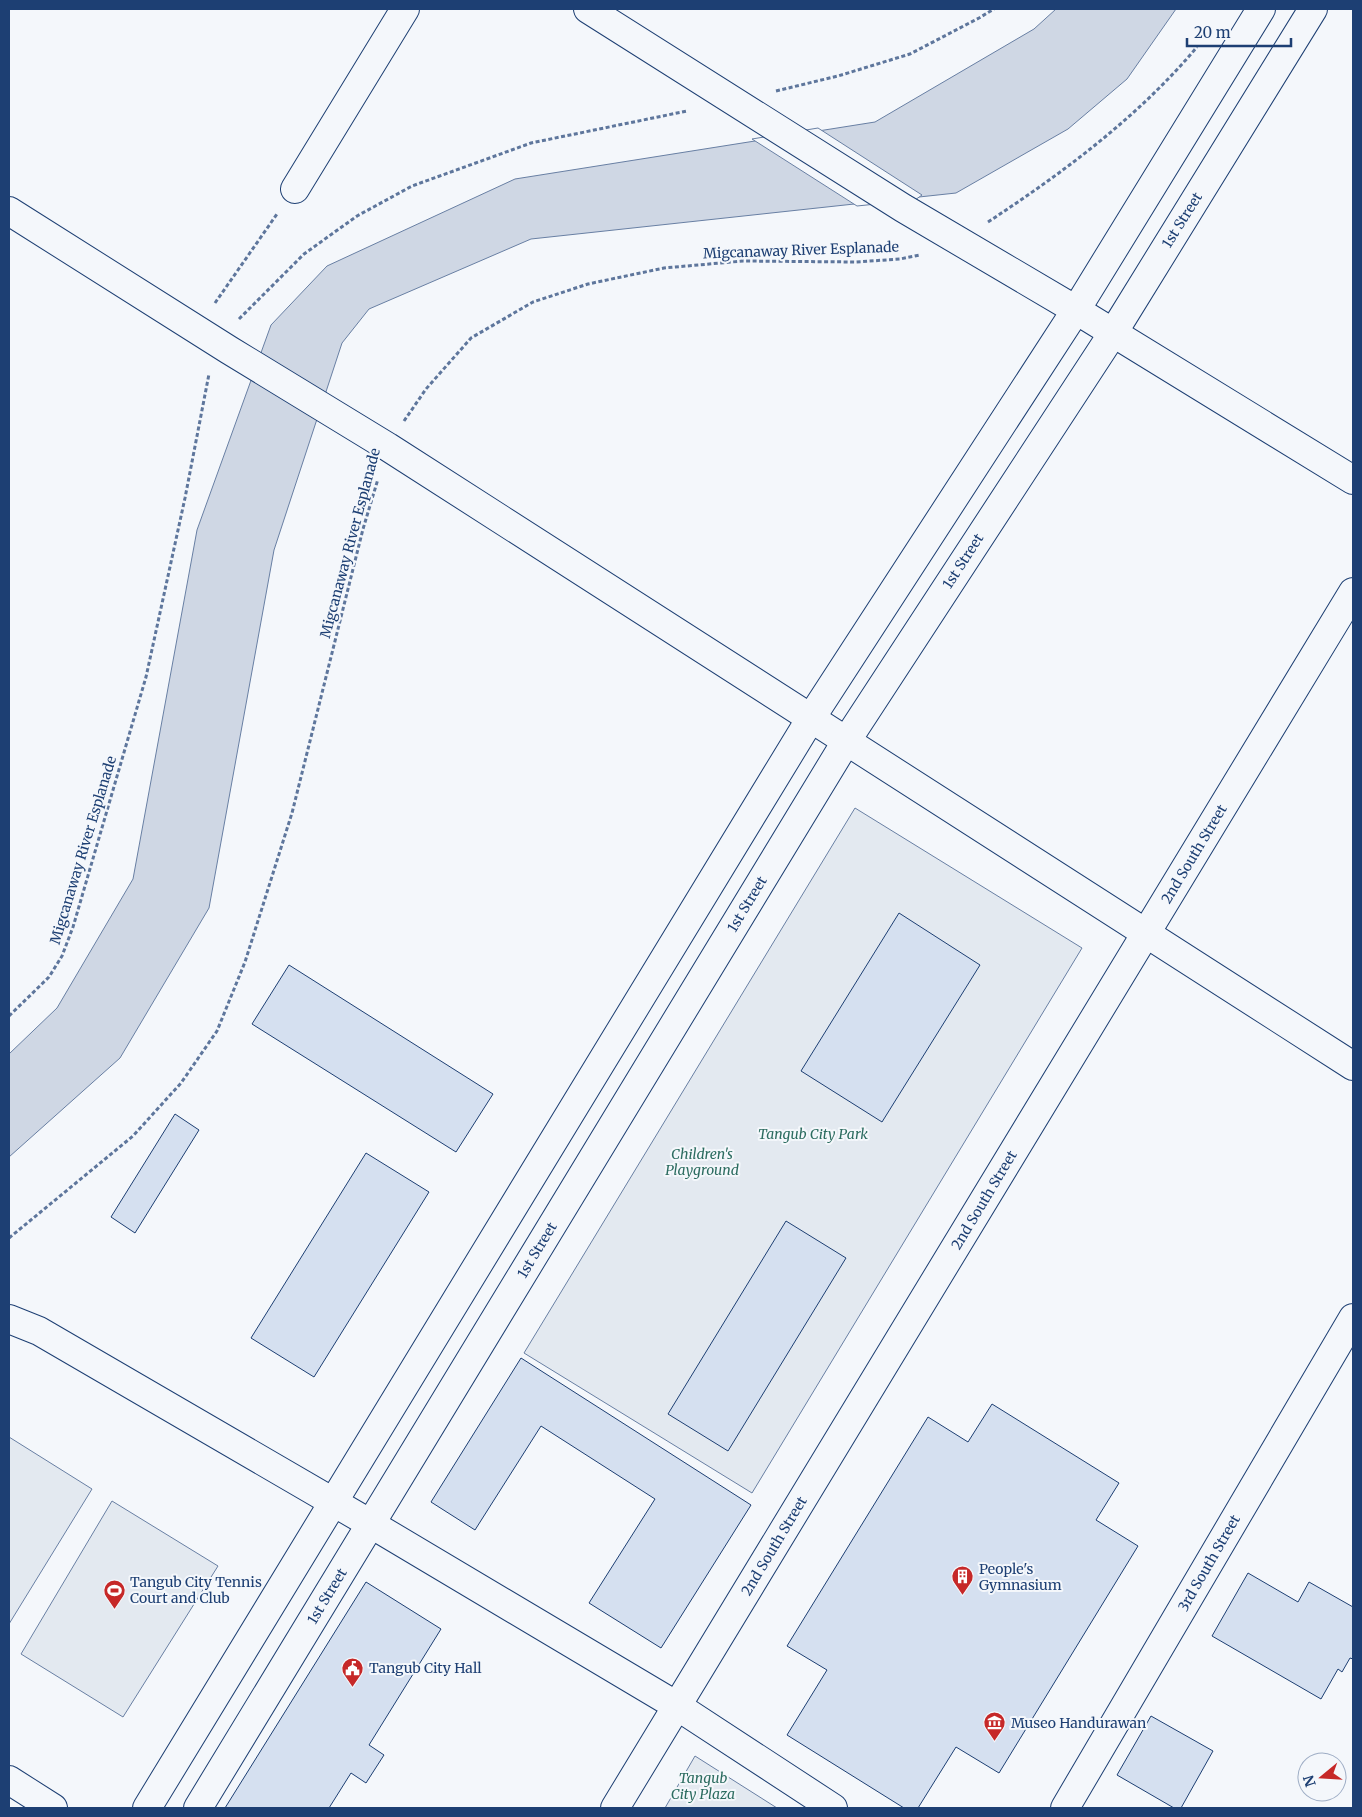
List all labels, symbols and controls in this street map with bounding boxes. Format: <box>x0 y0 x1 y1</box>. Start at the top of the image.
scale bar <box>1187 15 1291 47</box>
text: 20 m <box>1194 23 1231 42</box>
street label: 1st Street <box>1158 188 1206 251</box>
street label: Migcanaway River Esplanade <box>703 238 899 262</box>
street label: Migcanaway River Esplanade <box>316 446 384 640</box>
street label: 1st Street <box>939 530 988 592</box>
street label: Migcanaway River Esplanade <box>46 754 120 946</box>
street label: 2nd South Street <box>1157 801 1231 907</box>
street label: 1st Street <box>723 872 771 935</box>
park label: Tangub City Park <box>758 1125 868 1143</box>
park label: Children's Playground <box>665 1145 739 1179</box>
street label: 2nd South Street <box>947 1147 1021 1253</box>
street label: 1st Street <box>513 1218 561 1281</box>
street label: 2nd South Street <box>737 1493 811 1599</box>
street label: 3rd South Street <box>1174 1511 1244 1615</box>
place label: People's Gymnasium <box>979 1560 1062 1594</box>
street label: 1st Street <box>303 1564 351 1627</box>
building icon: People's Gymnasium <box>951 1565 975 1596</box>
place label: Tangub City Tennis Court and Club <box>130 1573 262 1607</box>
sports icon: Tangub City Tennis Court and Club <box>102 1578 126 1609</box>
public building icon: Tangub City Hall <box>341 1656 365 1687</box>
place label: Tangub City Hall <box>369 1659 482 1677</box>
museum icon: Museo Handurawan <box>983 1711 1007 1742</box>
place label: Museo Handurawan <box>1011 1714 1146 1732</box>
north arrow <box>1297 1752 1347 1802</box>
park label: Tangub City Plaza <box>671 1769 735 1803</box>
text: N <box>1299 1773 1320 1789</box>

